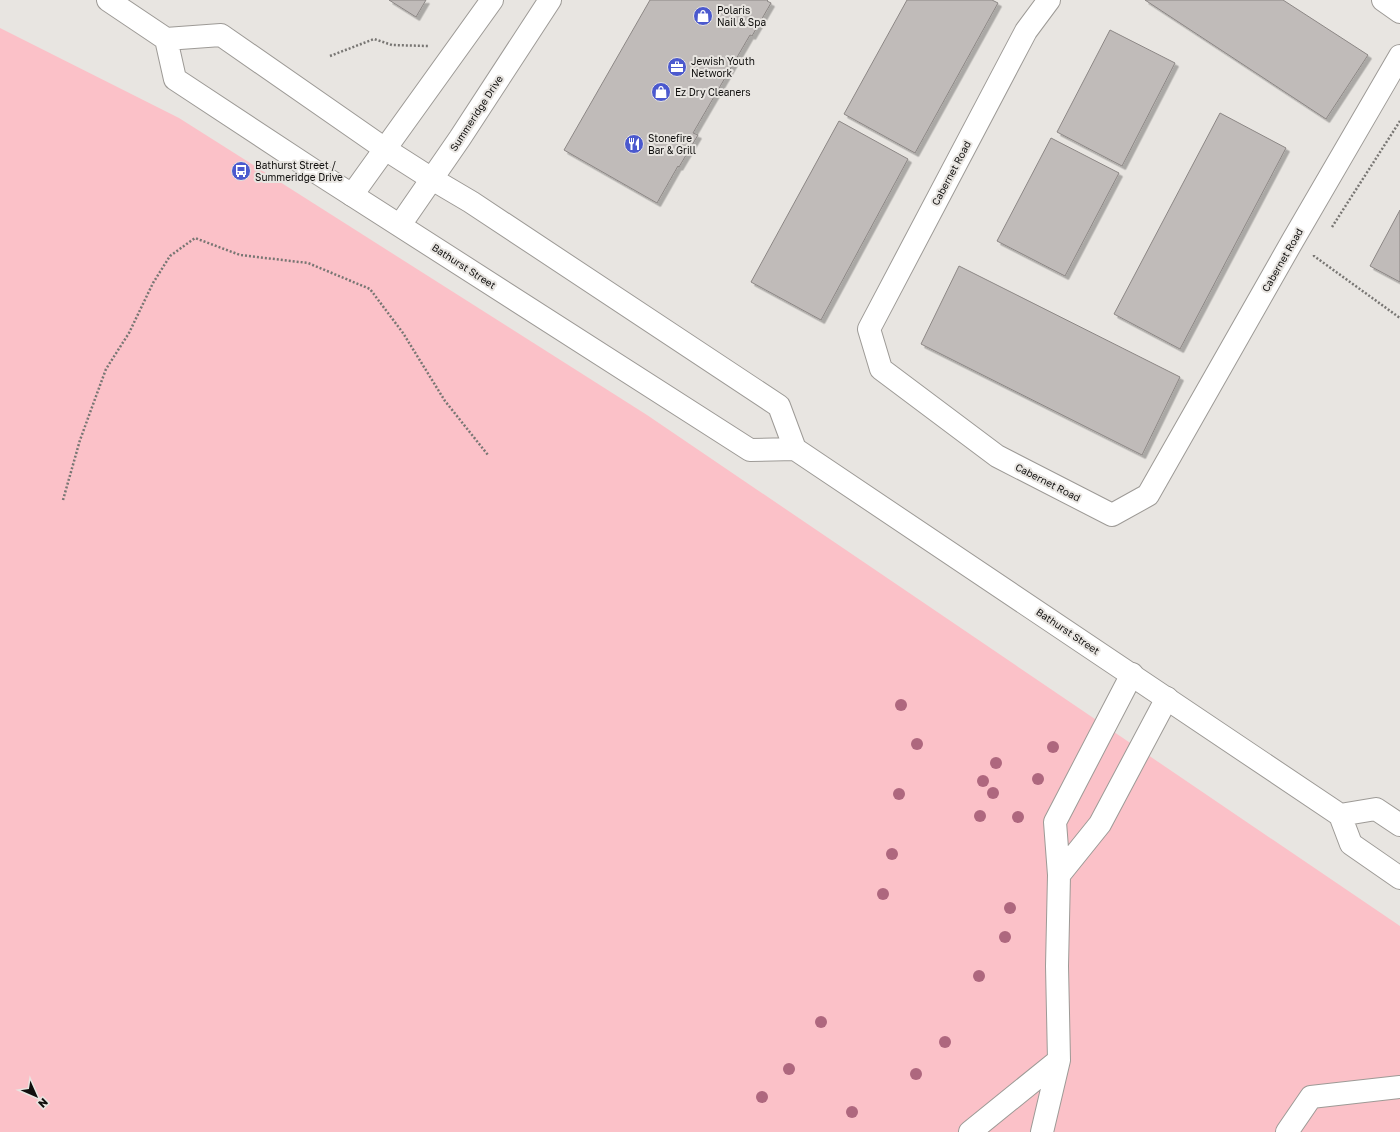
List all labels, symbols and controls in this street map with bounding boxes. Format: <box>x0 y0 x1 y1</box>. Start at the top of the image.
place label: Polaris Nail & Spa <box>717 4 766 28</box>
shop icon: Polaris Nail & Spa <box>692 5 714 27</box>
place label: Jewish Youth Network <box>691 55 755 79</box>
office icon: Jewish Youth Network <box>666 56 688 78</box>
street label: Summeridge Drive <box>447 73 505 153</box>
shop icon: Ez Dry Cleaners <box>650 81 672 103</box>
place label: Ez Dry Cleaners <box>675 86 751 98</box>
place label: Stonefire Bar & Grill <box>648 132 696 156</box>
restaurant icon: Stonefire Bar & Grill <box>623 133 645 155</box>
street label: Cabernet Road <box>929 139 973 207</box>
place label: Bathurst Street / Summeridge Drive <box>255 159 343 183</box>
bus stop icon: Bathurst Street / Summeridge Drive <box>230 160 252 182</box>
street label: Cabernet Road <box>1259 226 1305 294</box>
street label: Bathurst Street <box>430 241 498 291</box>
street label: Cabernet Road <box>1014 460 1082 504</box>
street label: Bathurst Street <box>1034 605 1102 657</box>
north arrow <box>16 1076 56 1116</box>
text: N <box>36 1096 51 1111</box>

